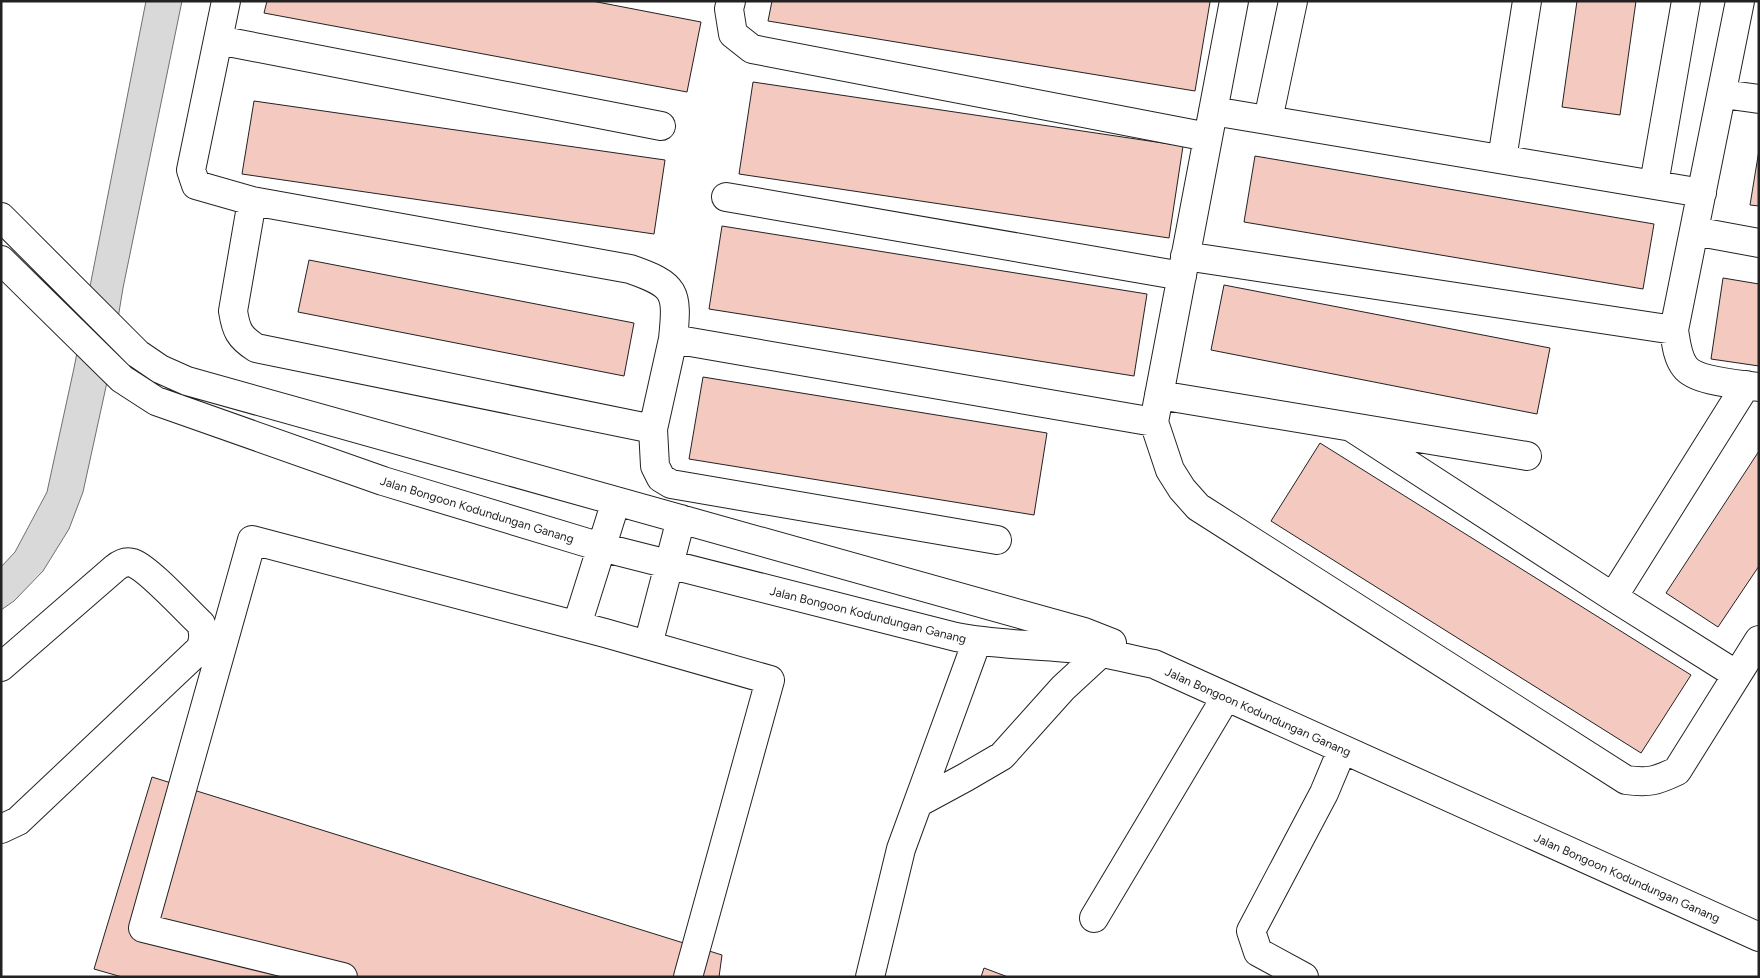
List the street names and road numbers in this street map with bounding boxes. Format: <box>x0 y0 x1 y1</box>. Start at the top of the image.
street label: Jalan Bongoon Kodundungan Ganang <box>378 474 576 546</box>
street label: Jalan Bongoon Kodundungan Ganang <box>768 584 968 646</box>
street label: Jalan Bongoon Kodundungan Ganang <box>1163 665 1353 759</box>
street label: Jalan Bongoon Kodundungan Ganang <box>1532 831 1722 925</box>

